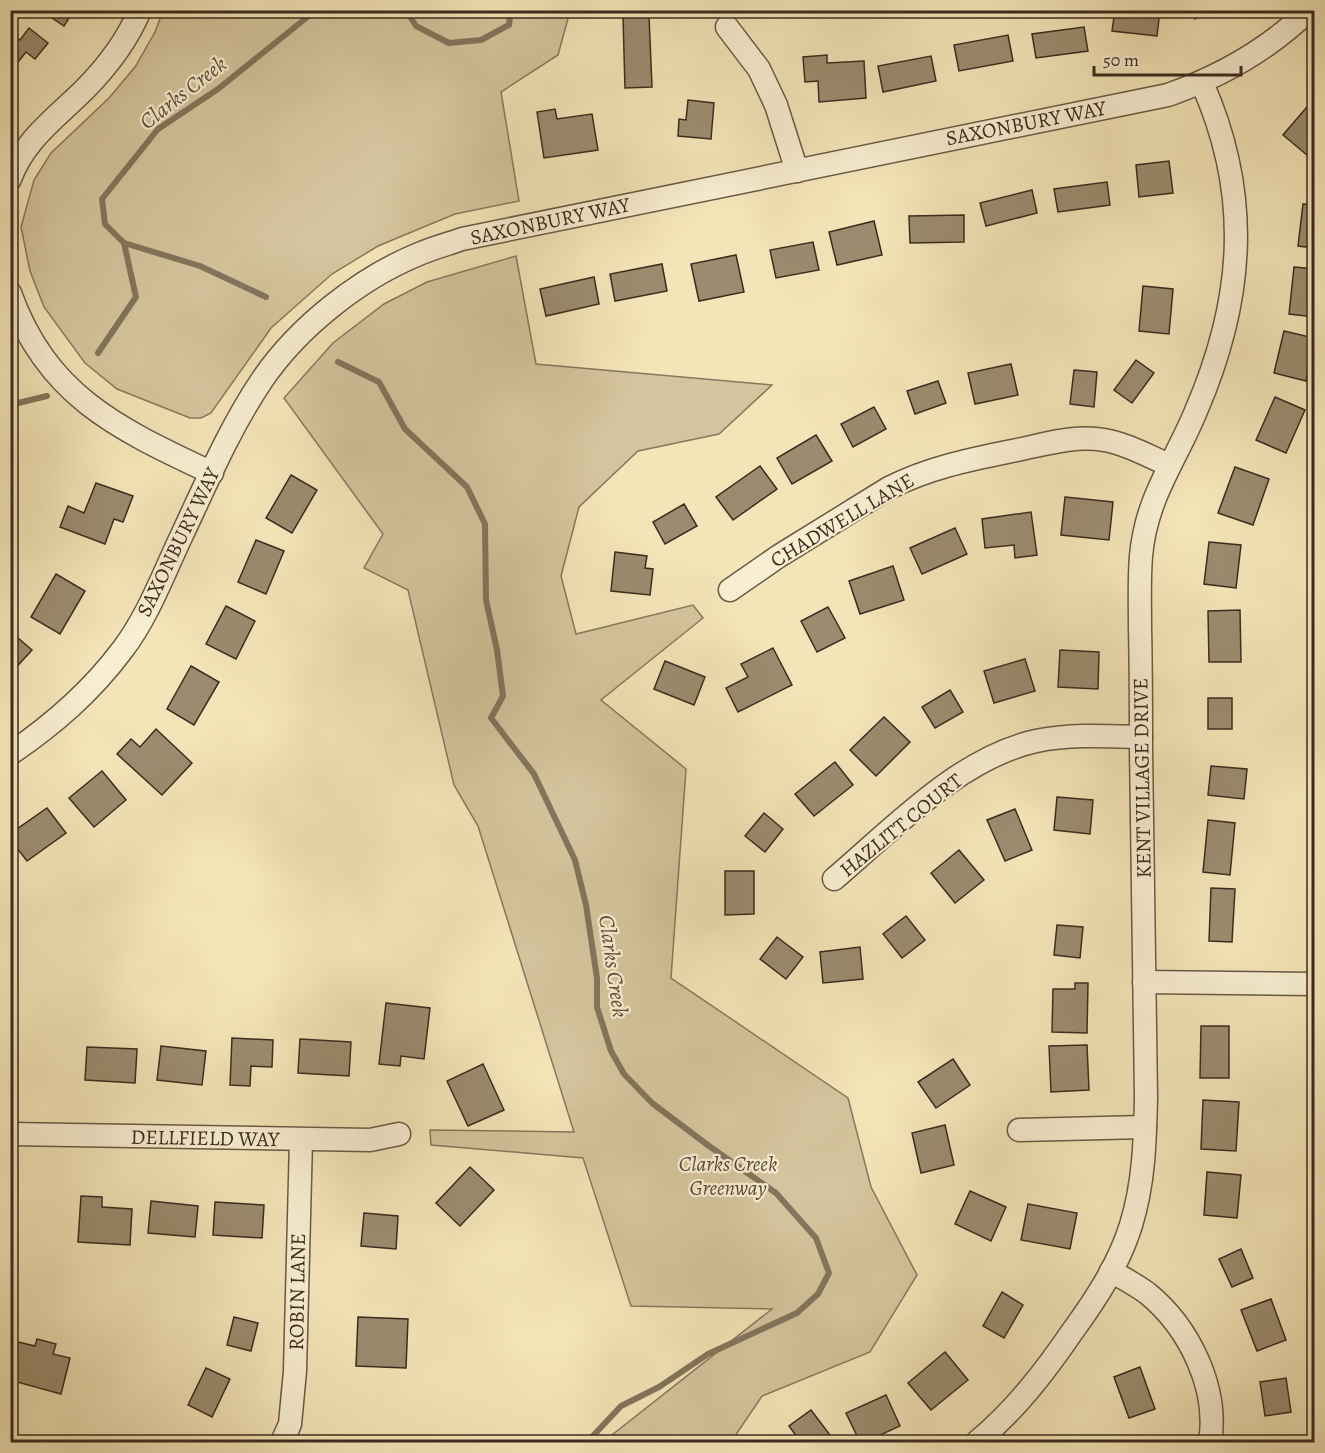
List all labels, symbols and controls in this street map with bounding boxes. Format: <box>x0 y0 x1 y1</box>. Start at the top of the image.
scale bar <box>1094 39 1241 77</box>
text: 50 m <box>1103 48 1139 72</box>
water label: Clarks Creek <box>133 49 233 137</box>
street label: SAXONBURY WAY <box>944 94 1109 152</box>
street label: SAXONBURY WAY <box>468 190 633 252</box>
street label: SAXONBURY WAY <box>130 462 227 621</box>
street label: CHADWELL LANE <box>765 466 919 574</box>
street label: KENT VILLAGE DRIVE <box>1126 677 1158 879</box>
street label: HAZLITT COURT <box>834 766 969 883</box>
water label: Clarks Creek <box>591 913 635 1019</box>
street label: DELLFIELD WAY <box>130 1123 280 1153</box>
park label: Clarks Creek Greenway <box>679 1150 777 1202</box>
street label: ROBIN LANE <box>282 1233 312 1351</box>

